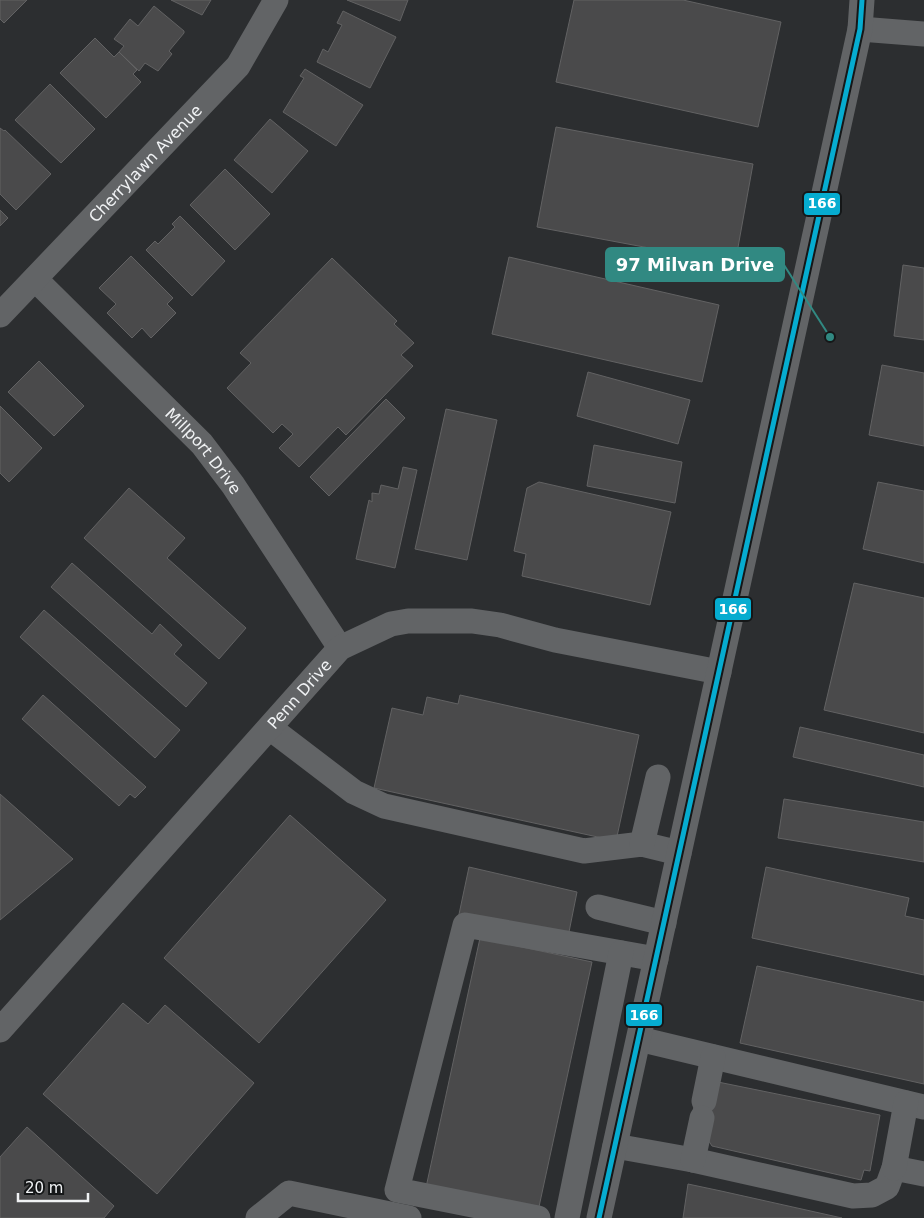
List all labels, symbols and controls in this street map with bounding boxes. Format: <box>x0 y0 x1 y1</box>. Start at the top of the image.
street label: Cherrylawn Avenue <box>84 100 206 226</box>
line badge: 166 <box>803 192 841 216</box>
text: 166 <box>807 195 837 211</box>
callout: 97 Milvan Drive <box>606 248 784 281</box>
text: 97 Milvan Drive <box>616 254 774 275</box>
street label: Millport Drive <box>161 404 246 497</box>
line badge: 166 <box>714 597 752 621</box>
text: 166 <box>718 601 748 617</box>
street label: Penn Drive <box>263 655 335 733</box>
line badge: 166 <box>625 1003 663 1027</box>
text: 166 <box>629 1007 659 1023</box>
scale bar <box>18 1170 88 1202</box>
text: 20 m <box>25 1179 63 1197</box>

